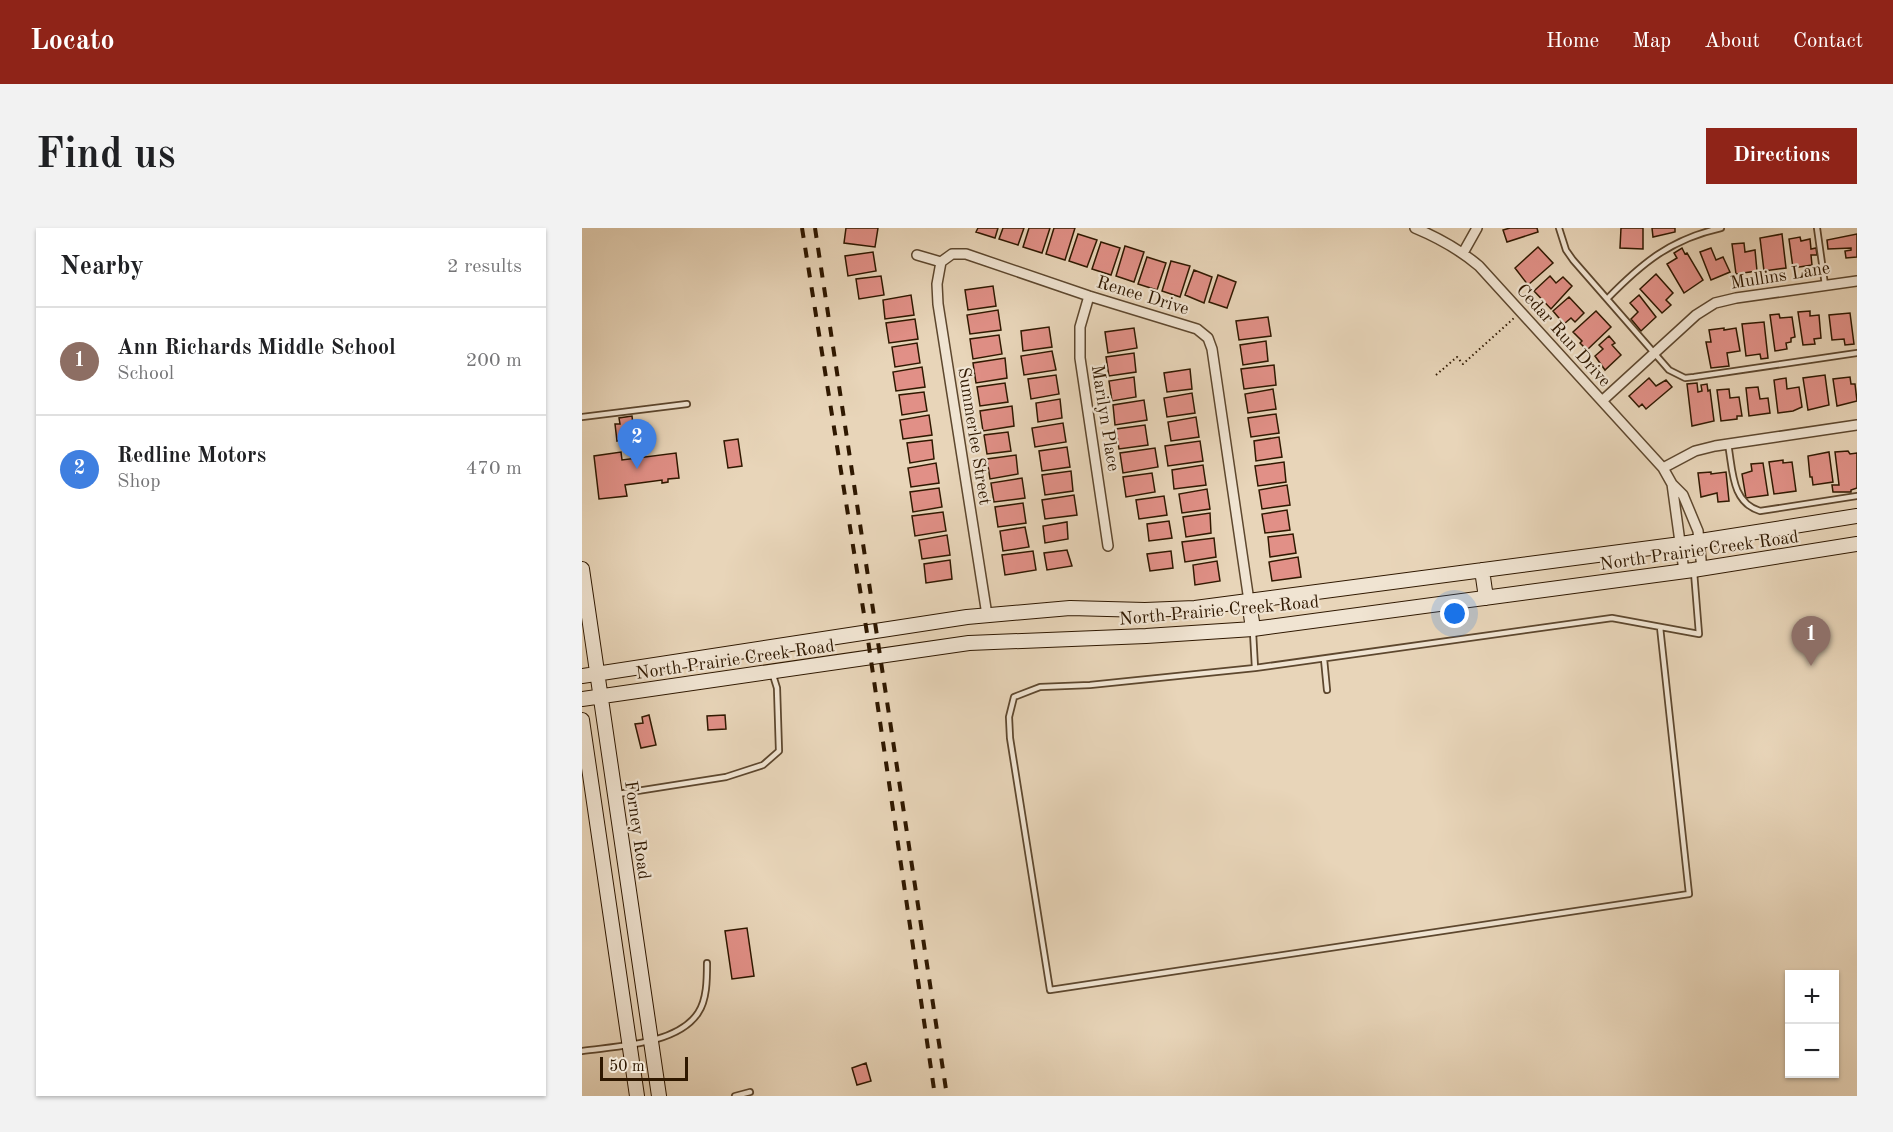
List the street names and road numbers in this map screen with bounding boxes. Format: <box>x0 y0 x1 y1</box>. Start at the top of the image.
street label: Mullins Lane <box>1729 259 1831 293</box>
street label: Renee Drive <box>1094 273 1191 319</box>
street label: Cedar Run Drive <box>1513 281 1614 391</box>
street label: Marilyn Place <box>1088 364 1122 473</box>
street label: Summerlee Street <box>954 366 994 506</box>
street label: North Prairie Creek Road <box>1598 528 1800 574</box>
street label: North Prairie Creek Road <box>1118 593 1320 629</box>
street label: North Prairie Creek Road <box>634 637 836 683</box>
street label: Forney Road <box>621 779 653 881</box>

